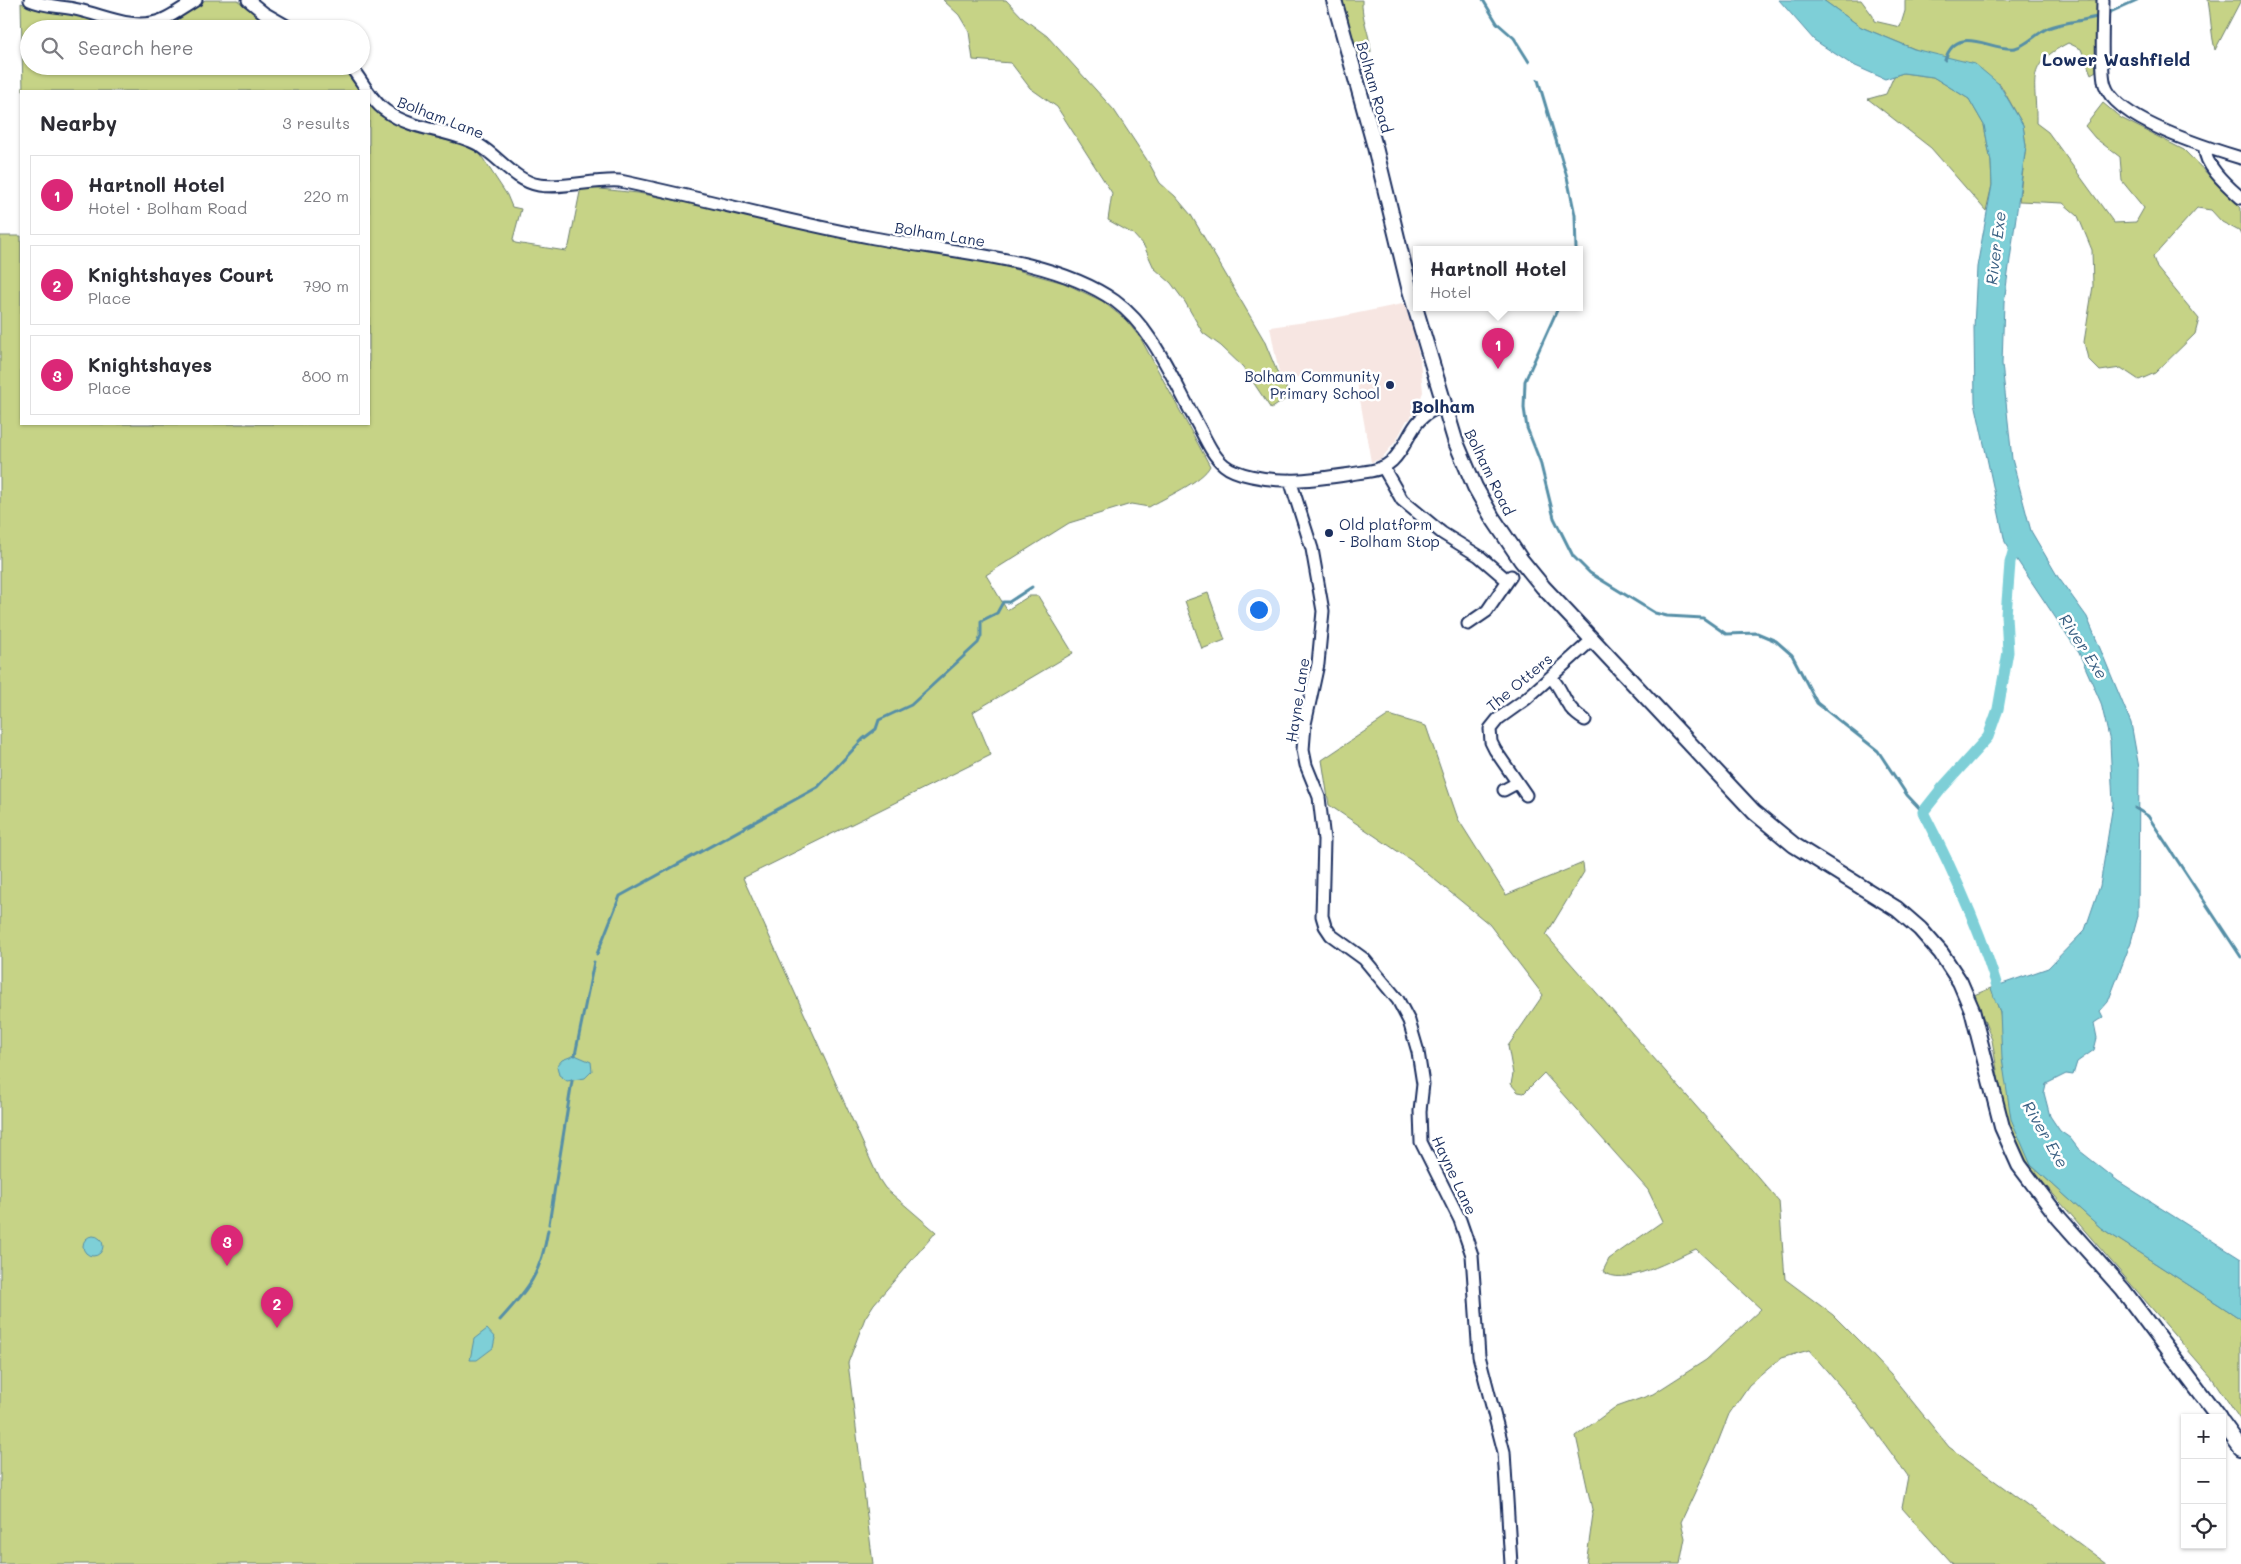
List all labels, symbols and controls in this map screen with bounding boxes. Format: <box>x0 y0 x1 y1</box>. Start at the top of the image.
search box <box>20 20 370 75</box>
icon: search <box>38 34 66 62</box>
text: Search here <box>78 35 194 60</box>
street label: Bolham Road <box>1352 39 1398 135</box>
district label: Lower Washfield <box>2042 47 2190 71</box>
street label: Bolham Lane <box>395 91 487 143</box>
text: Nearby <box>40 109 117 136</box>
text: 3 results <box>282 112 350 133</box>
text: Hartnoll Hotel <box>88 172 225 197</box>
text: 1 <box>53 185 61 206</box>
text: 220 m <box>303 185 349 206</box>
text: Hotel · Bolham Road <box>88 197 247 218</box>
water label: River Exe <box>1980 210 2010 286</box>
street label: Bolham Lane <box>893 217 987 251</box>
popup <box>1413 246 1583 311</box>
text: Hartnoll Hotel <box>1430 256 1566 281</box>
text: Knightshayes Court <box>88 262 274 287</box>
text: 2 <box>53 275 61 296</box>
text: 790 m <box>303 275 349 296</box>
text: Hotel <box>1430 281 1472 302</box>
text: Place <box>88 287 131 308</box>
pin: 1 <box>1482 328 1514 369</box>
text: Knightshayes <box>88 352 212 377</box>
text: 3 <box>52 365 62 386</box>
text: 800 m <box>302 365 349 386</box>
place label: Bolham Community Primary School <box>1244 366 1380 403</box>
text: Place <box>88 377 131 398</box>
marker: Bolham Community Primary School <box>1384 379 1396 391</box>
district label: Bolham <box>1411 394 1475 418</box>
street label: Bolham Road <box>1460 425 1520 519</box>
place label: Old platform - Bolham Stop <box>1339 514 1440 551</box>
marker: Old platform - Bolham Stop <box>1323 527 1335 539</box>
your location <box>1246 597 1272 623</box>
water label: River Exe <box>2055 609 2113 683</box>
street label: The Otters <box>1482 649 1556 715</box>
street label: Hayne Lane <box>1280 656 1314 744</box>
water label: River Exe <box>2018 1097 2074 1171</box>
street label: Hayne Lane <box>1428 1132 1482 1218</box>
pin: 3 <box>211 1225 243 1266</box>
pin: 2 <box>261 1287 293 1328</box>
map controls <box>2181 1414 2226 1549</box>
button: + <box>2181 1414 2226 1459</box>
button: − <box>2181 1459 2226 1504</box>
button: locate <box>2181 1504 2226 1549</box>

